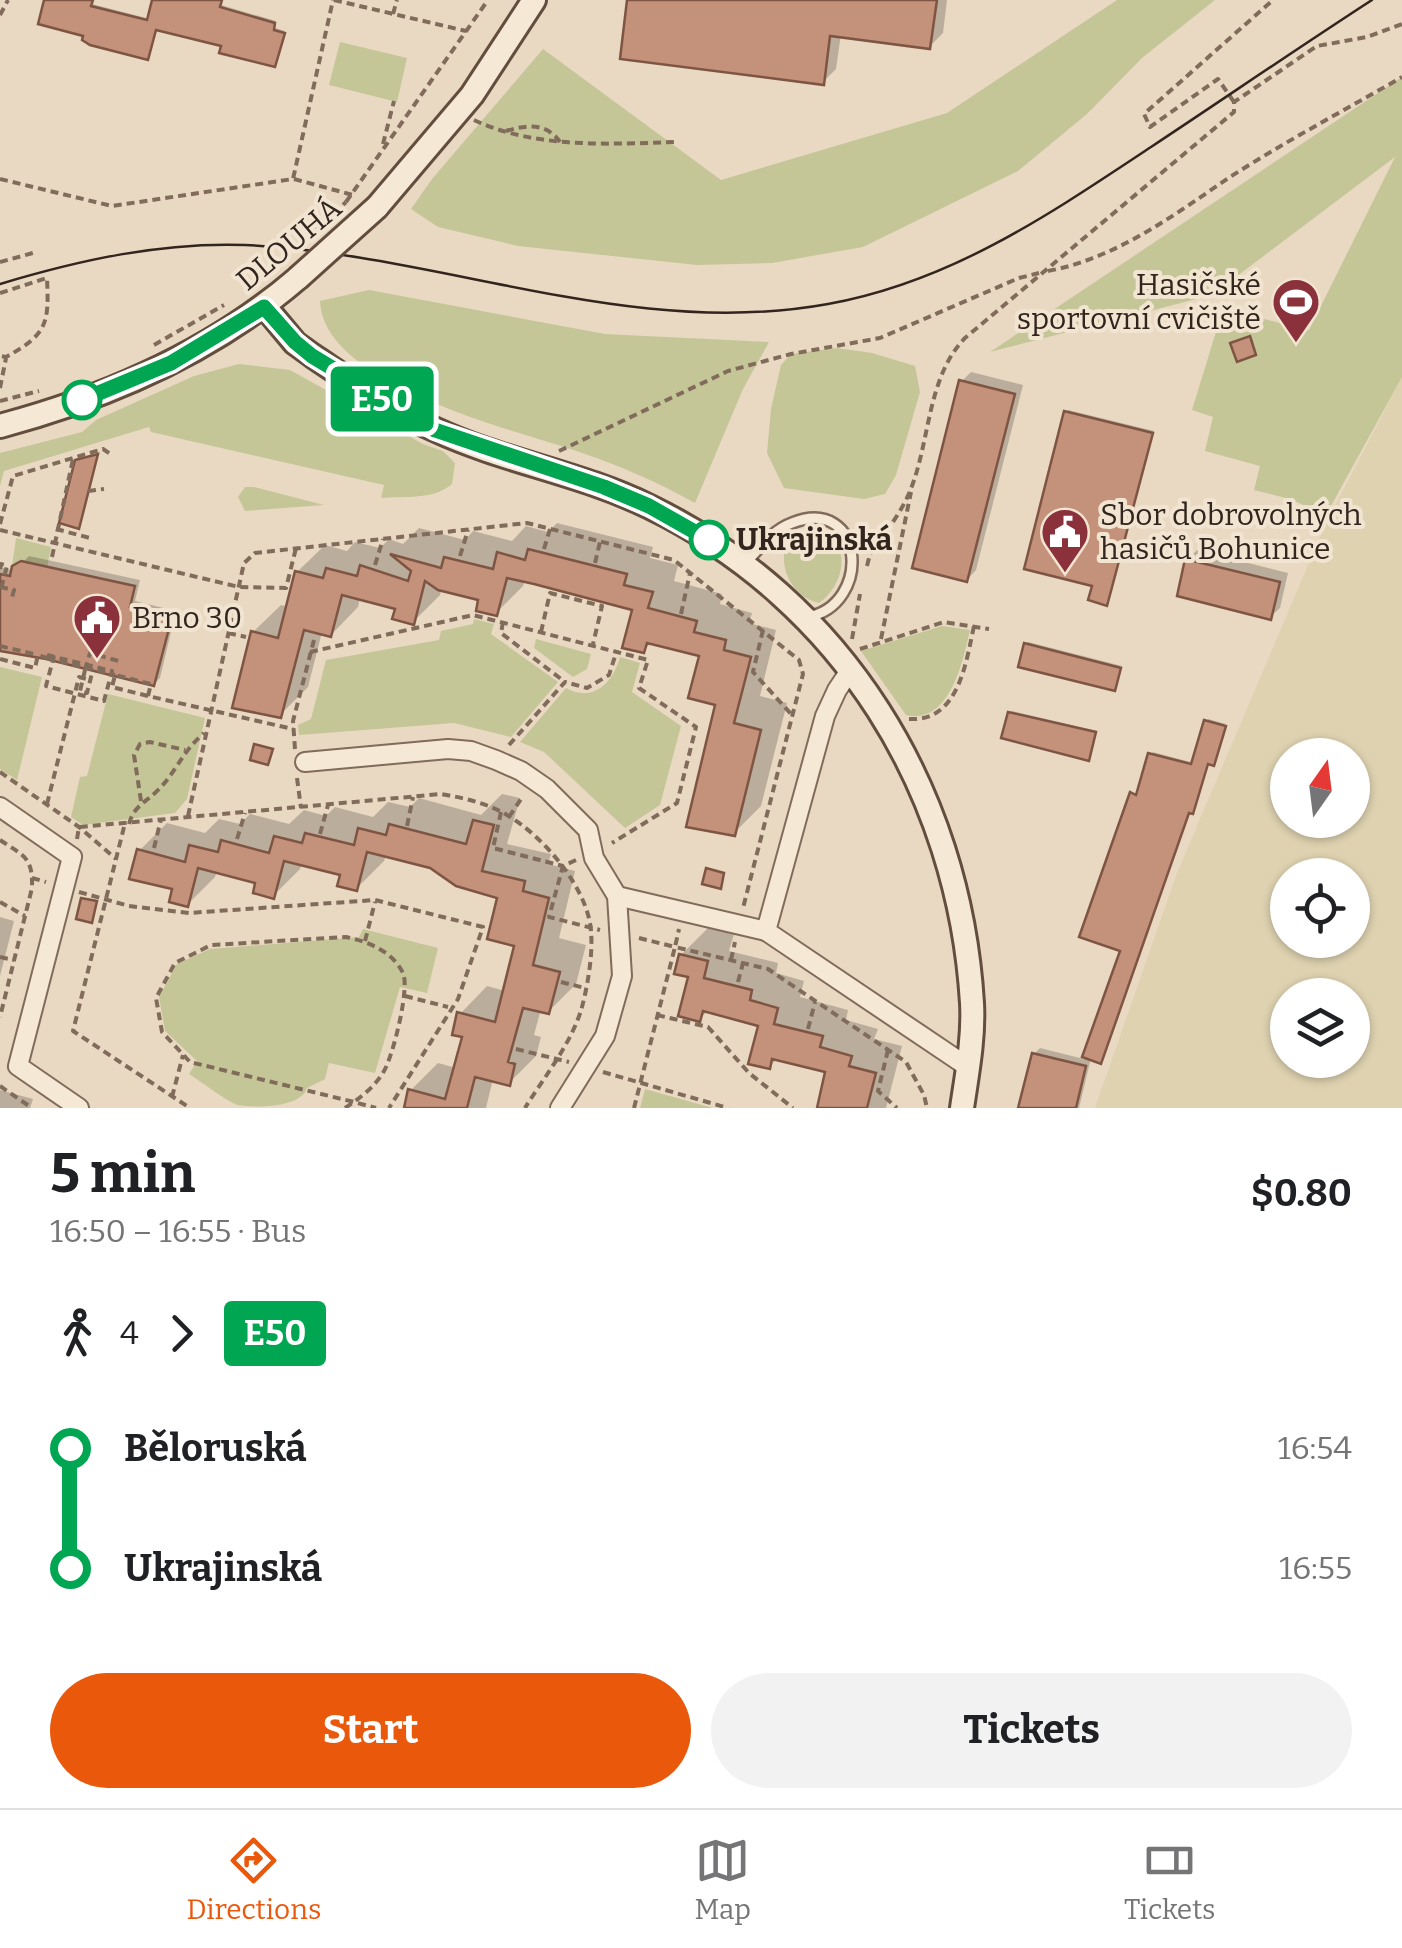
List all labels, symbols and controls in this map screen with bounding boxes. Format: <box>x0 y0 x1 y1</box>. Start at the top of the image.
street label: DLOUHÁ <box>229 189 349 298</box>
place label: Hasičské sportovní cvičiště <box>1017 267 1261 337</box>
sports icon: Hasičské sportovní cvičiště <box>1270 276 1322 344</box>
line badge: E50 <box>324 366 440 432</box>
text: E50 <box>351 378 413 420</box>
unlabelled marker <box>63 381 101 419</box>
place label: Sbor dobrovolných hasičů Bohunice <box>1100 497 1362 567</box>
public building icon: Sbor dobrovolných hasičů Bohunice <box>1039 506 1091 574</box>
marker: Ukrajinská <box>690 521 728 559</box>
place label: Ukrajinská <box>736 522 893 558</box>
public building icon: Brno 30 <box>71 592 123 660</box>
place label: Brno 30 <box>132 600 242 636</box>
north arrow <box>1270 738 1370 838</box>
map controls <box>1270 738 1370 1078</box>
button: locate <box>1270 858 1370 958</box>
button: layers <box>1270 978 1370 1078</box>
text: 5 min <box>50 1141 195 1207</box>
text: $0.80 <box>1251 1170 1352 1216</box>
text: 16:50 – 16:55 · Bus <box>50 1212 306 1250</box>
icon: walk <box>50 1306 105 1361</box>
icon: forward <box>154 1306 209 1361</box>
text: E50 <box>244 1312 306 1354</box>
text: 4 <box>120 1314 139 1352</box>
text: Běloruská <box>124 1425 307 1471</box>
text: 16:54 <box>1278 1429 1352 1467</box>
text: Ukrajinská <box>124 1545 322 1591</box>
text: 16:55 <box>1279 1549 1352 1587</box>
button: Start <box>50 1673 691 1788</box>
button: Tickets <box>711 1673 1352 1788</box>
tab: Directions <box>187 1833 321 1926</box>
tab: Map <box>694 1833 751 1926</box>
tab: Tickets <box>1124 1833 1215 1926</box>

